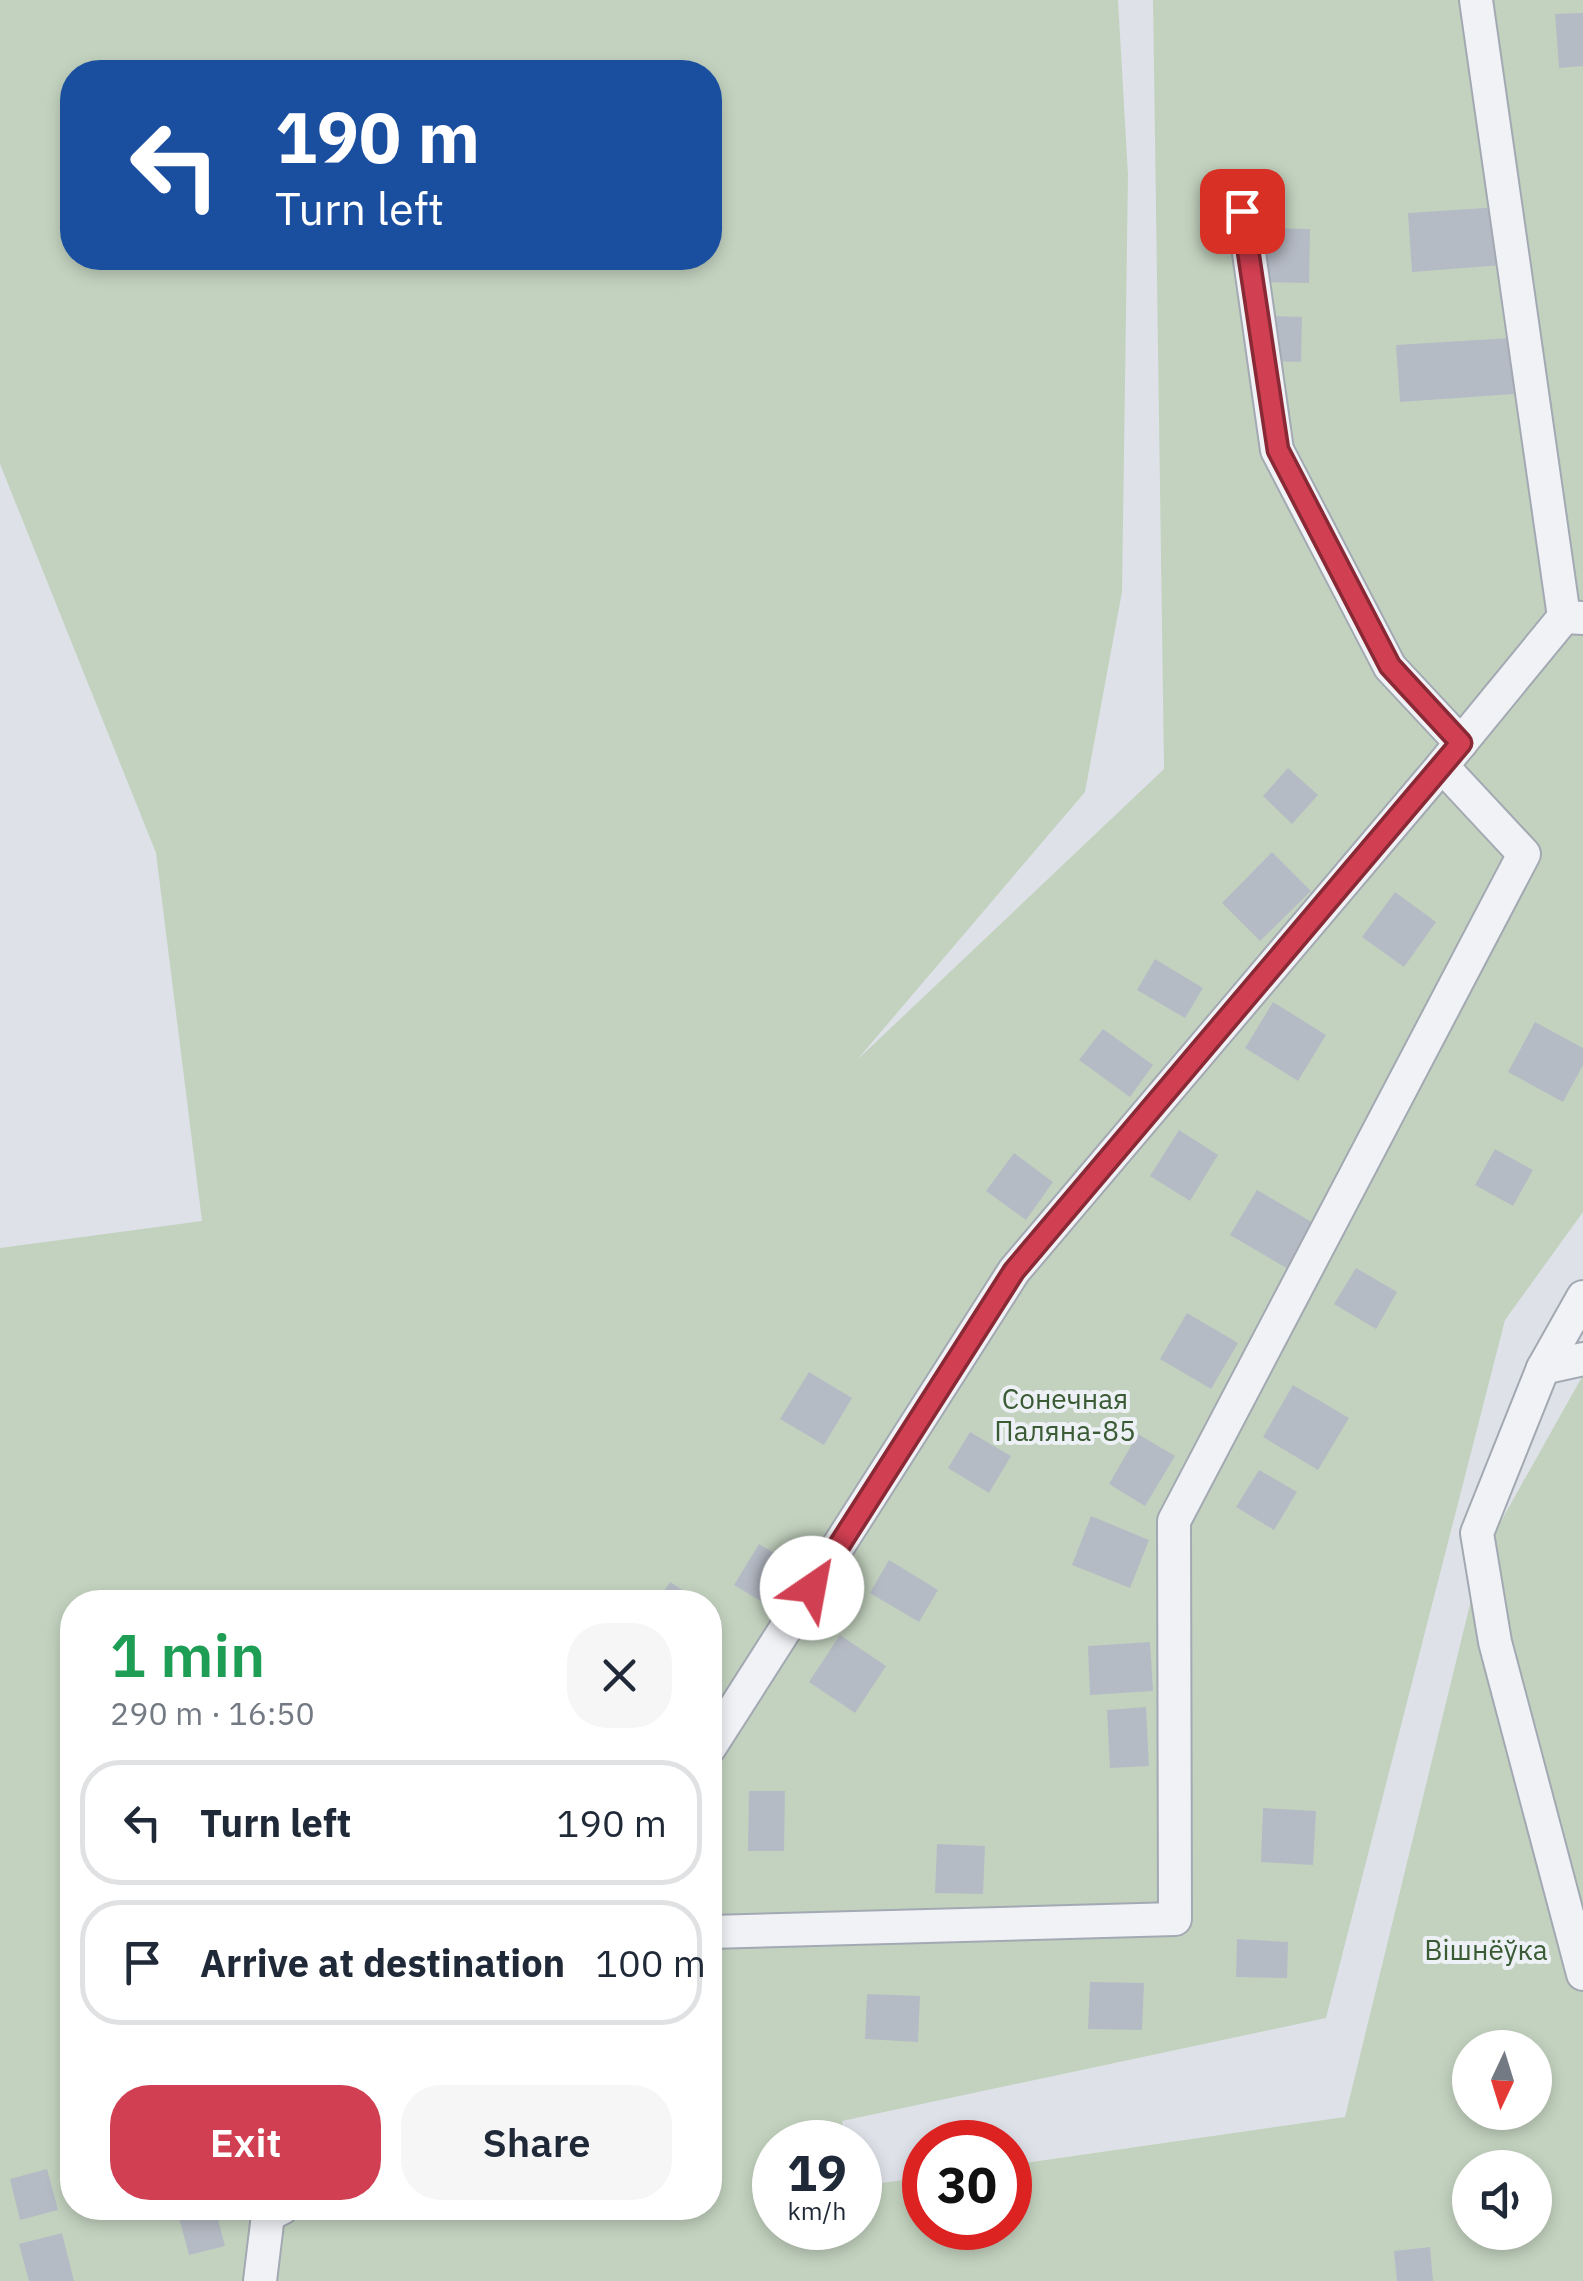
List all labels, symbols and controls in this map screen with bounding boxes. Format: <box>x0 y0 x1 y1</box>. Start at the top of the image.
text: 190 m <box>275 91 480 182</box>
icon: left <box>110 100 240 230</box>
pin <box>1200 169 1285 254</box>
text: Turn left <box>275 179 444 237</box>
icon: arrive <box>1215 184 1270 239</box>
park label: Сонечная Паляна-85 <box>994 1380 1136 1449</box>
position arrow <box>760 1536 864 1640</box>
text: 1 min <box>110 1615 265 1694</box>
button: close <box>567 1623 672 1728</box>
text: 290 m · 16:50 <box>110 1692 315 1734</box>
icon: left <box>115 1795 170 1850</box>
text: Turn left <box>200 1798 351 1847</box>
text: 190 m <box>556 1798 667 1847</box>
park label: Вішнёўка <box>1424 1931 1548 1968</box>
icon: arrive <box>115 1935 170 1990</box>
text: Arrive at destination <box>200 1938 565 1987</box>
text: 100 m <box>595 1938 706 1987</box>
north arrow <box>1452 2030 1552 2130</box>
map controls <box>1452 2030 1552 2250</box>
button: Exit <box>110 2085 381 2200</box>
button: Share <box>401 2085 672 2200</box>
speed limit sign: 30 <box>902 2120 1032 2250</box>
text: 19 <box>787 2140 847 2205</box>
button: sound <box>1452 2150 1552 2250</box>
text: km/h <box>788 2194 846 2227</box>

